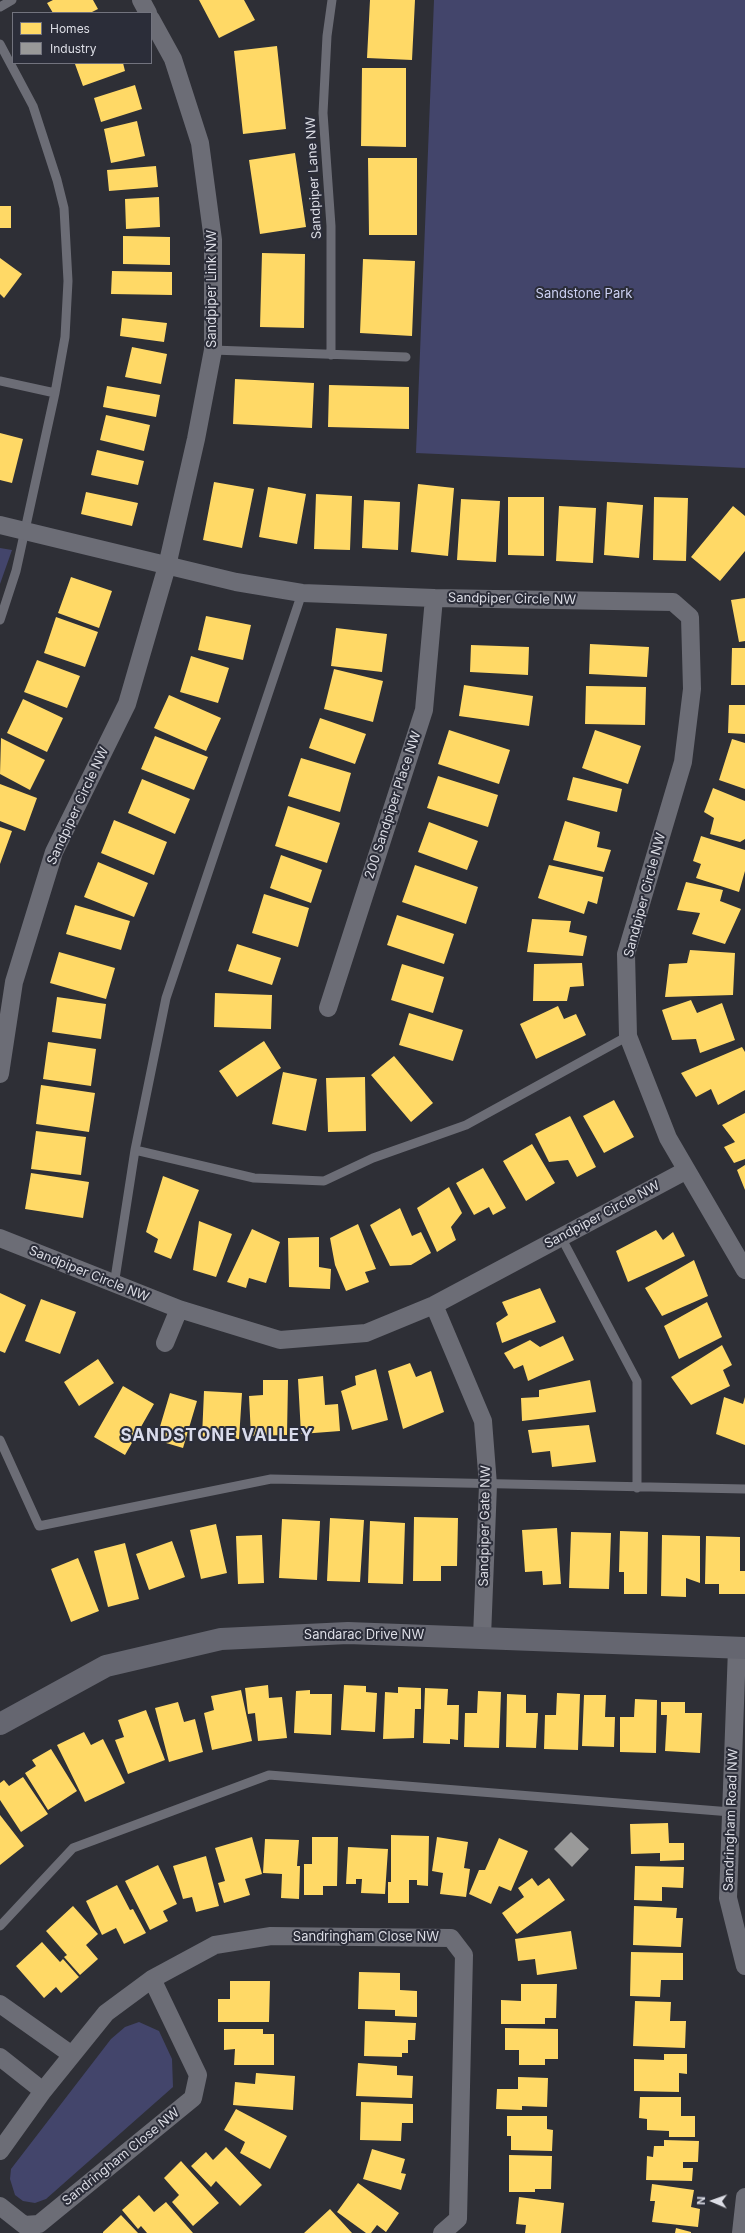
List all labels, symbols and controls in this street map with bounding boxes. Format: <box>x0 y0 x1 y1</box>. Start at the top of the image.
legend <box>12 12 152 64</box>
text: Homes <box>50 21 90 36</box>
text: Industry <box>50 41 96 56</box>
street label: Sandpiper Lane NW <box>303 116 325 240</box>
street label: Sandpiper Link NW <box>204 230 220 348</box>
park label: Sandstone Park <box>536 286 632 302</box>
street label: Sandpiper Circle NW <box>448 590 576 608</box>
street label: 200 Sandpiper Place NW <box>362 729 424 881</box>
street label: Sandpiper Circle NW <box>44 745 112 867</box>
street label: Sandpiper Circle NW <box>621 831 669 959</box>
street label: Sandpiper Circle NW <box>542 1178 662 1252</box>
street label: Sandpiper Circle NW <box>27 1243 151 1305</box>
district label: SANDSTONE VALLEY <box>120 1426 314 1446</box>
street label: Sandpiper Gate NW <box>476 1465 494 1587</box>
street label: Sandarac Drive NW <box>304 1627 424 1643</box>
street label: Sandringham Road NW <box>721 1748 741 1892</box>
street label: Sandringham Close NW <box>293 1929 439 1945</box>
street label: Sandringham Close NW <box>59 2105 183 2209</box>
north arrow <box>693 2181 733 2221</box>
text: N <box>694 2196 708 2205</box>

